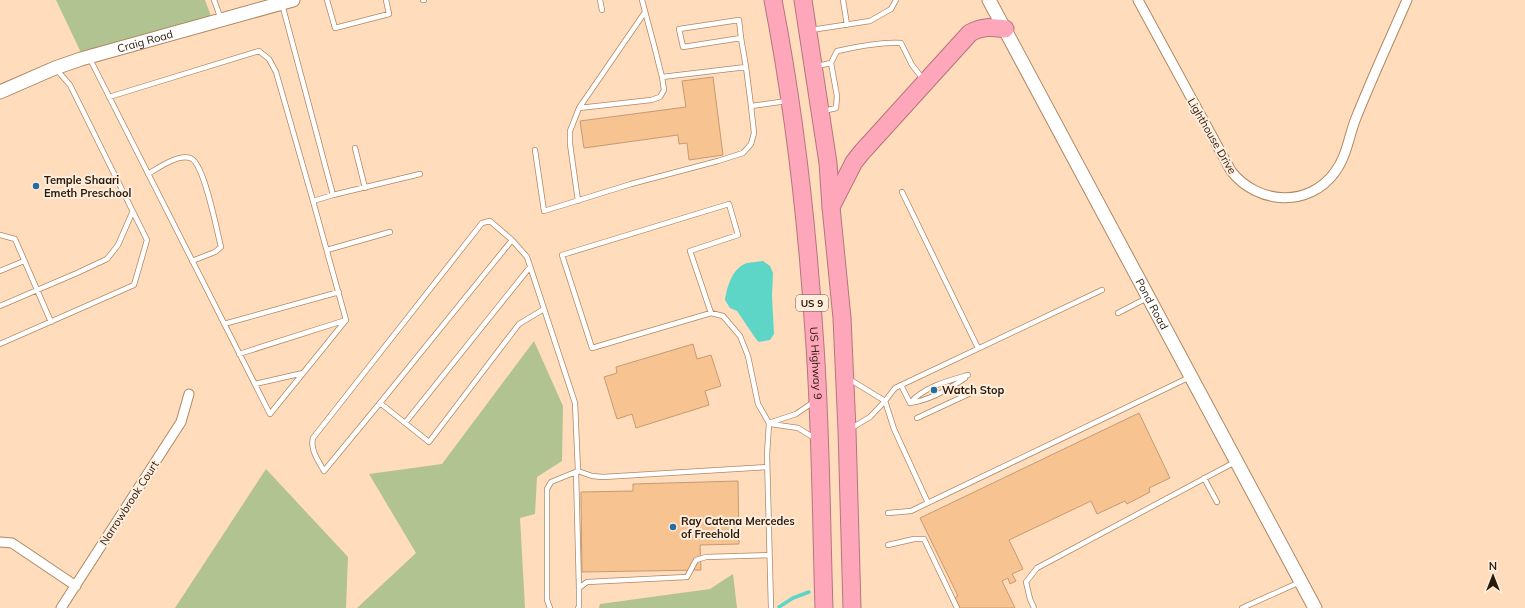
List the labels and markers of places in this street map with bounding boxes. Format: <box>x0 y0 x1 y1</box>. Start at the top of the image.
place label: Temple Shaari Emeth Preschool <box>44 173 131 200</box>
marker: Temple Shaari Emeth Preschool <box>31 181 41 191</box>
place label: Watch Stop <box>942 383 1004 397</box>
marker: Watch Stop <box>929 385 939 395</box>
place label: Ray Catena Mercedes of Freehold <box>681 514 795 541</box>
marker: Ray Catena Mercedes of Freehold <box>668 522 678 532</box>

